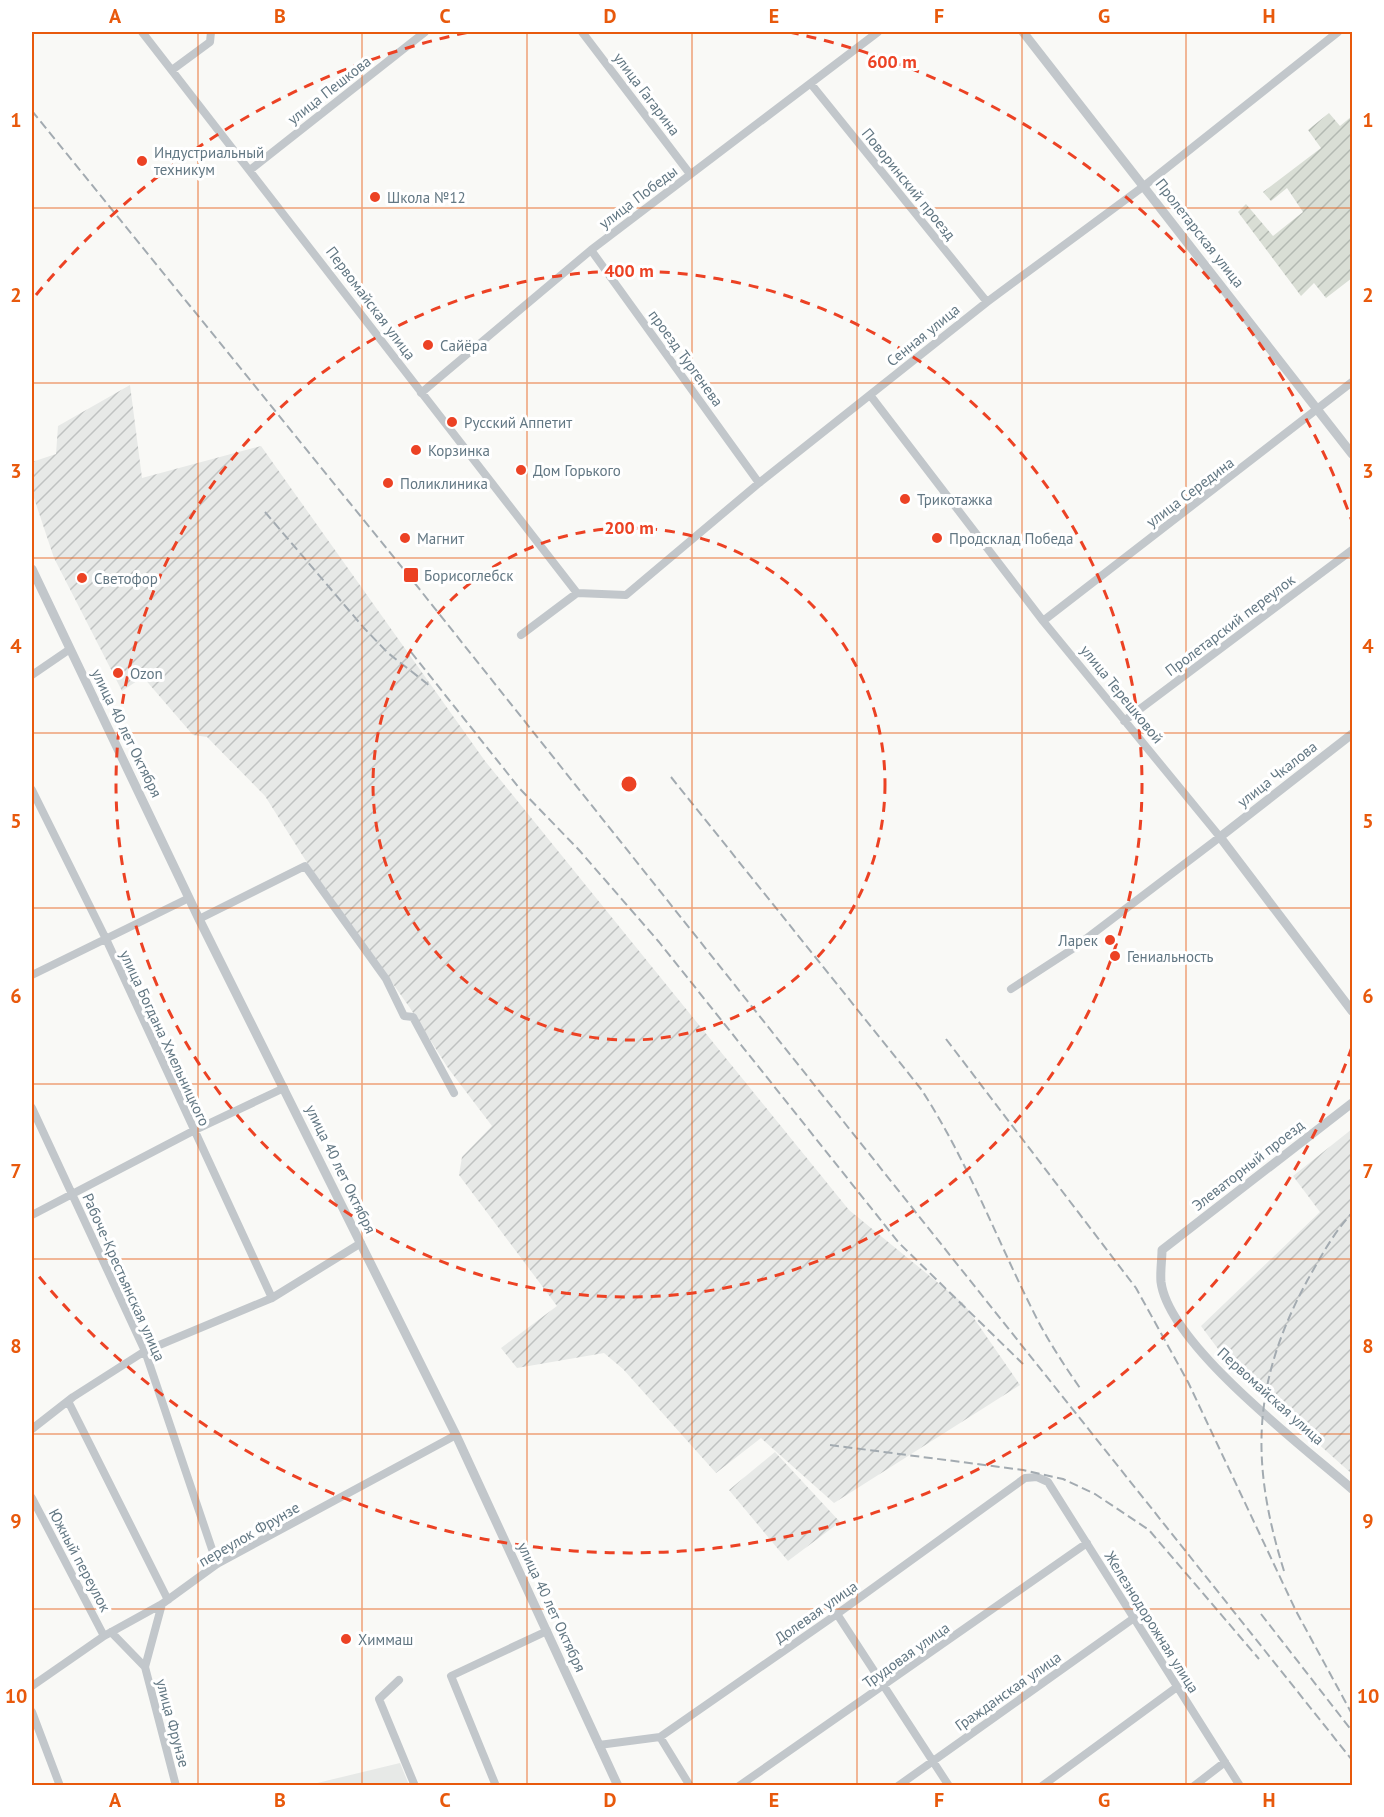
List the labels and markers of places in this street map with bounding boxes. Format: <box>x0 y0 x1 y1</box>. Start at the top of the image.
place label: Индустриальный техникум <box>154 143 264 179</box>
marker: Индустриальный техникум <box>135 154 149 168</box>
place label: Школа №12 <box>387 188 466 207</box>
marker: Школа №12 <box>368 190 382 204</box>
place label: Сайёра <box>440 336 487 355</box>
marker: Сайёра <box>421 338 435 352</box>
place label: Русский Аппетит <box>464 413 572 432</box>
marker: Русский Аппетит <box>445 415 459 429</box>
place label: Корзинка <box>428 441 490 460</box>
marker: Корзинка <box>409 443 423 457</box>
place label: Дом Горького <box>533 461 621 480</box>
marker: Дом Горького <box>514 463 528 477</box>
place label: Поликлиника <box>400 474 488 493</box>
marker: Поликлиника <box>381 476 395 490</box>
place label: Трикотажка <box>917 490 993 509</box>
marker: Трикотажка <box>898 492 912 506</box>
place label: Магнит <box>417 529 464 548</box>
place label: Продсклад Победа <box>949 529 1073 548</box>
marker: Магнит <box>398 531 412 545</box>
marker: Продсклад Победа <box>930 531 944 545</box>
marker: Борисоглебск <box>402 566 420 584</box>
place label: Борисоглебск <box>424 566 514 585</box>
place label: Светофор <box>94 569 158 588</box>
marker: Светофор <box>75 571 89 585</box>
place label: Ozon <box>130 664 163 683</box>
marker: Ozon <box>111 666 125 680</box>
centre of rings <box>619 774 639 794</box>
place label: Ларек <box>1057 931 1099 950</box>
marker: Ларек <box>1103 933 1117 947</box>
place label: Гениальность <box>1127 947 1213 966</box>
marker: Гениальность <box>1108 949 1122 963</box>
place label: Химмаш <box>358 1630 413 1649</box>
marker: Химмаш <box>339 1632 353 1646</box>

